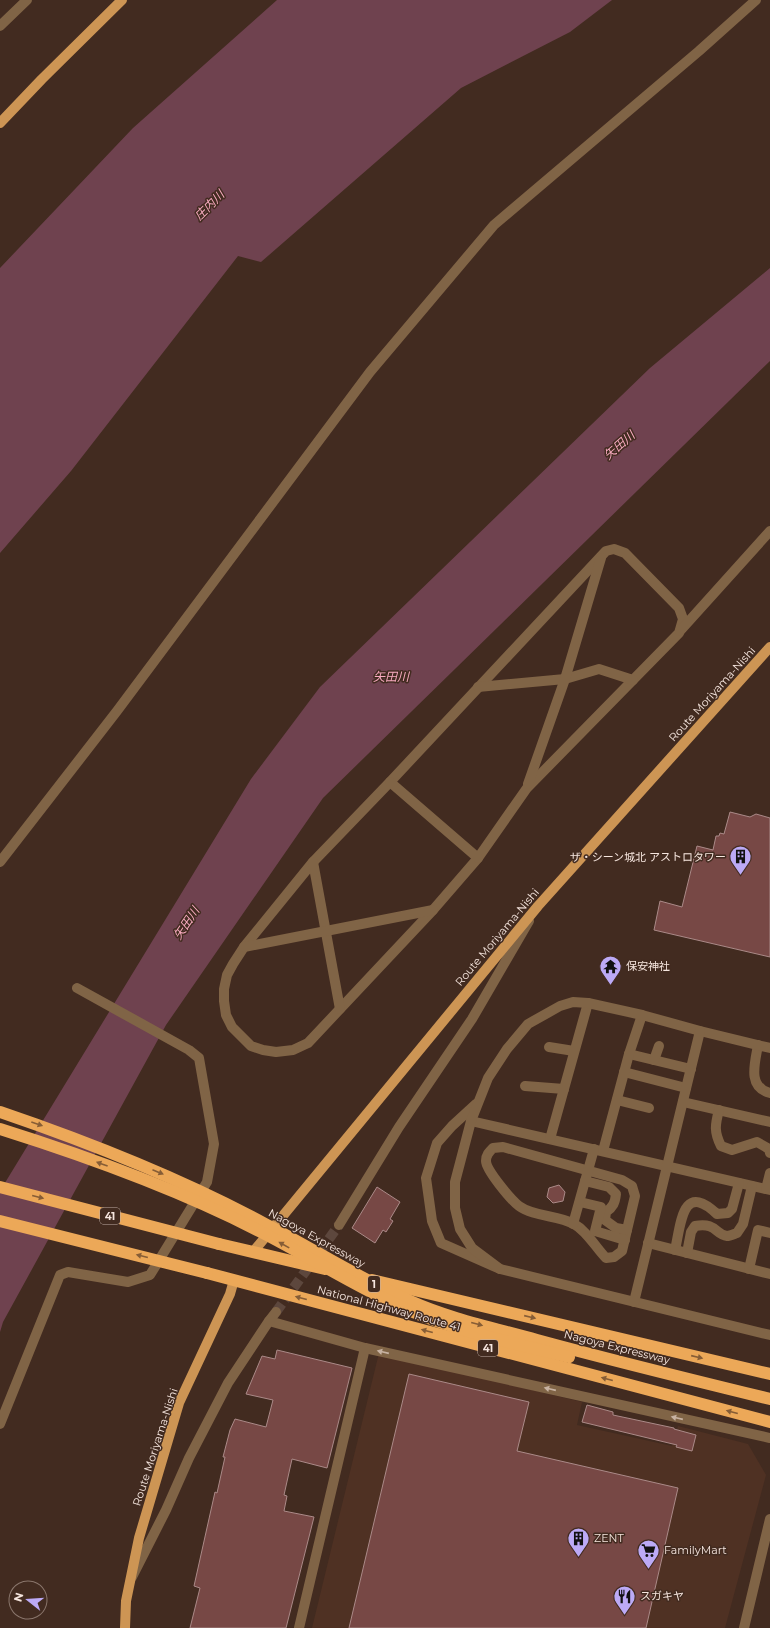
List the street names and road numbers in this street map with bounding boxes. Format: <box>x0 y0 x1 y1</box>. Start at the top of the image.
street label: Route Moriyama-Nishi <box>666 644 758 744</box>
street label: Route Moriyama-Nishi <box>452 885 542 989</box>
street label: Nagoya Expressway <box>266 1206 368 1270</box>
road number: 41 <box>100 1208 120 1224</box>
road number: 1 <box>368 1276 380 1292</box>
street label: National Highway Route 41 <box>316 1282 462 1334</box>
street label: Nagoya Expressway <box>563 1327 671 1367</box>
road number: 41 <box>478 1340 498 1356</box>
street label: Route Moriyama-Nishi <box>129 1386 181 1508</box>

